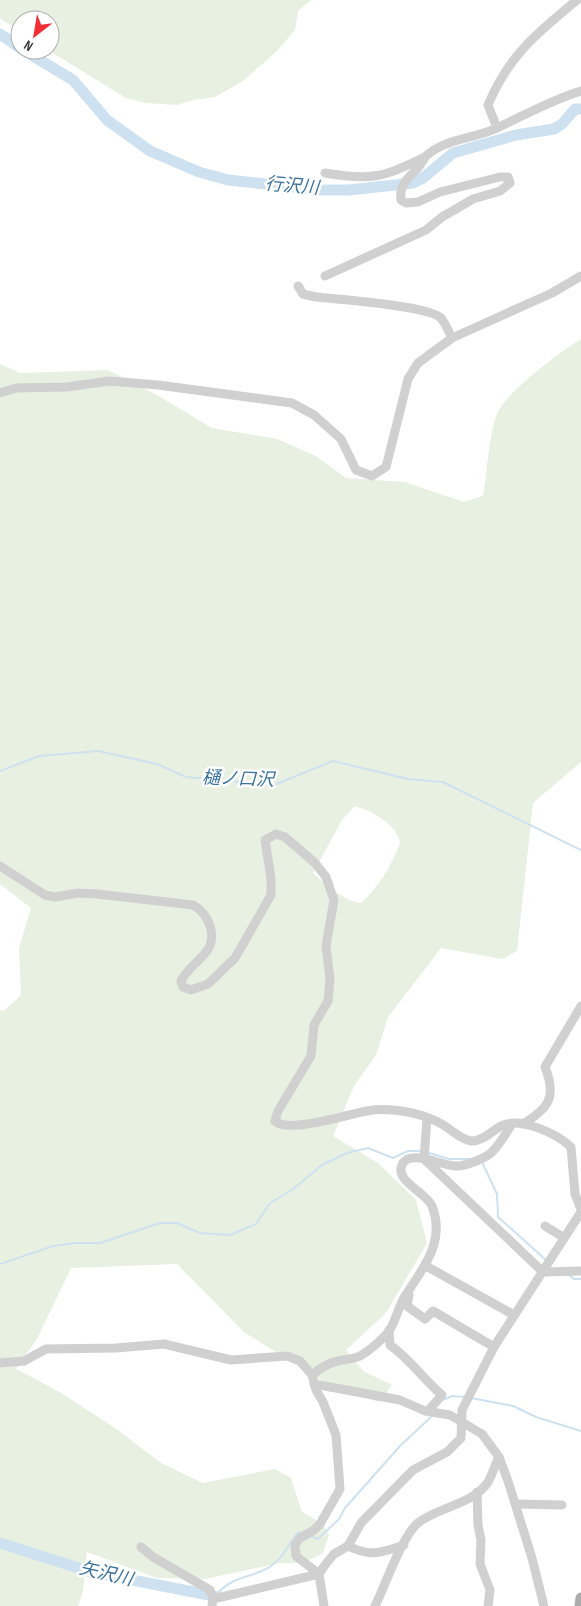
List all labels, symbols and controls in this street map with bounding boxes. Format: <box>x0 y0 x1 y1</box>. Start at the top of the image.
north arrow <box>10 10 60 60</box>
text: N <box>21 37 36 55</box>
water label: 行沢川 <box>264 173 322 199</box>
water label: 樋ノ口沢 <box>202 767 276 791</box>
water label: 矢沢川 <box>77 1558 137 1591</box>

